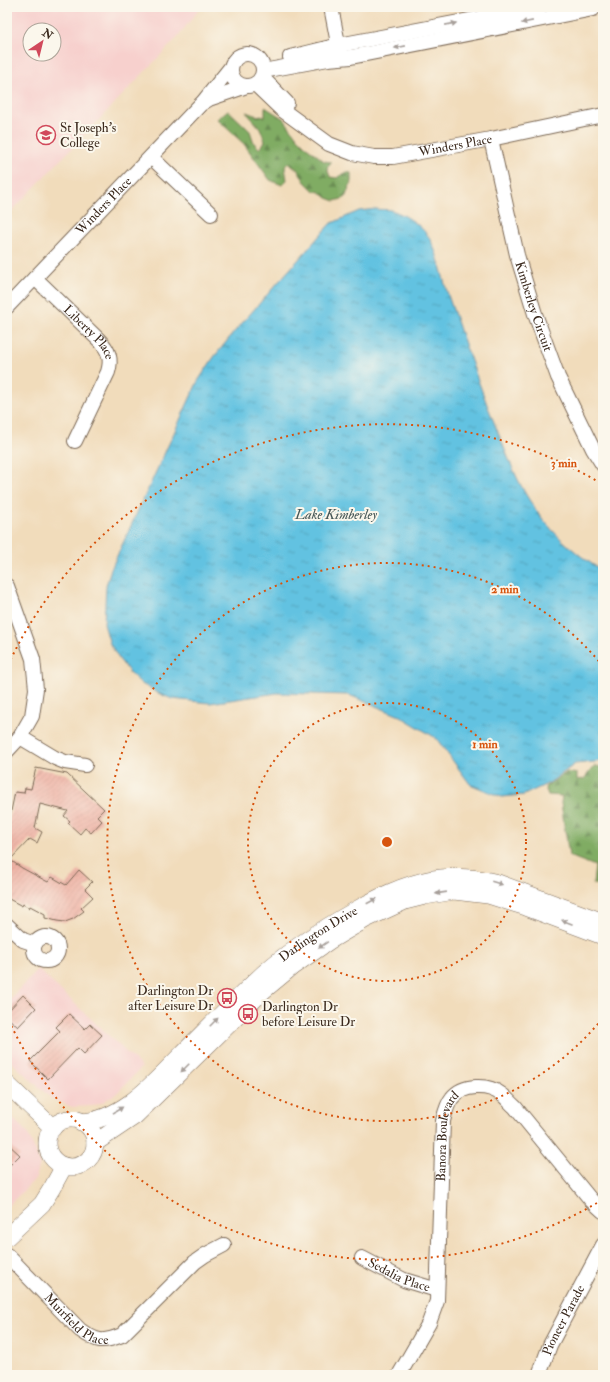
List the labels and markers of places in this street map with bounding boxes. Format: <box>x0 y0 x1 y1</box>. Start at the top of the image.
place label: St Joseph's College <box>60 120 117 151</box>
school or university icon: St Joseph's College <box>35 124 57 146</box>
centre of rings <box>380 835 394 849</box>
place label: Darlington Dr after Leisure Dr <box>128 983 213 1014</box>
bus stop icon: Darlington Dr after Leisure Dr <box>216 987 238 1009</box>
place label: Darlington Dr before Leisure Dr <box>262 999 355 1030</box>
bus stop icon: Darlington Dr before Leisure Dr <box>237 1003 259 1025</box>

